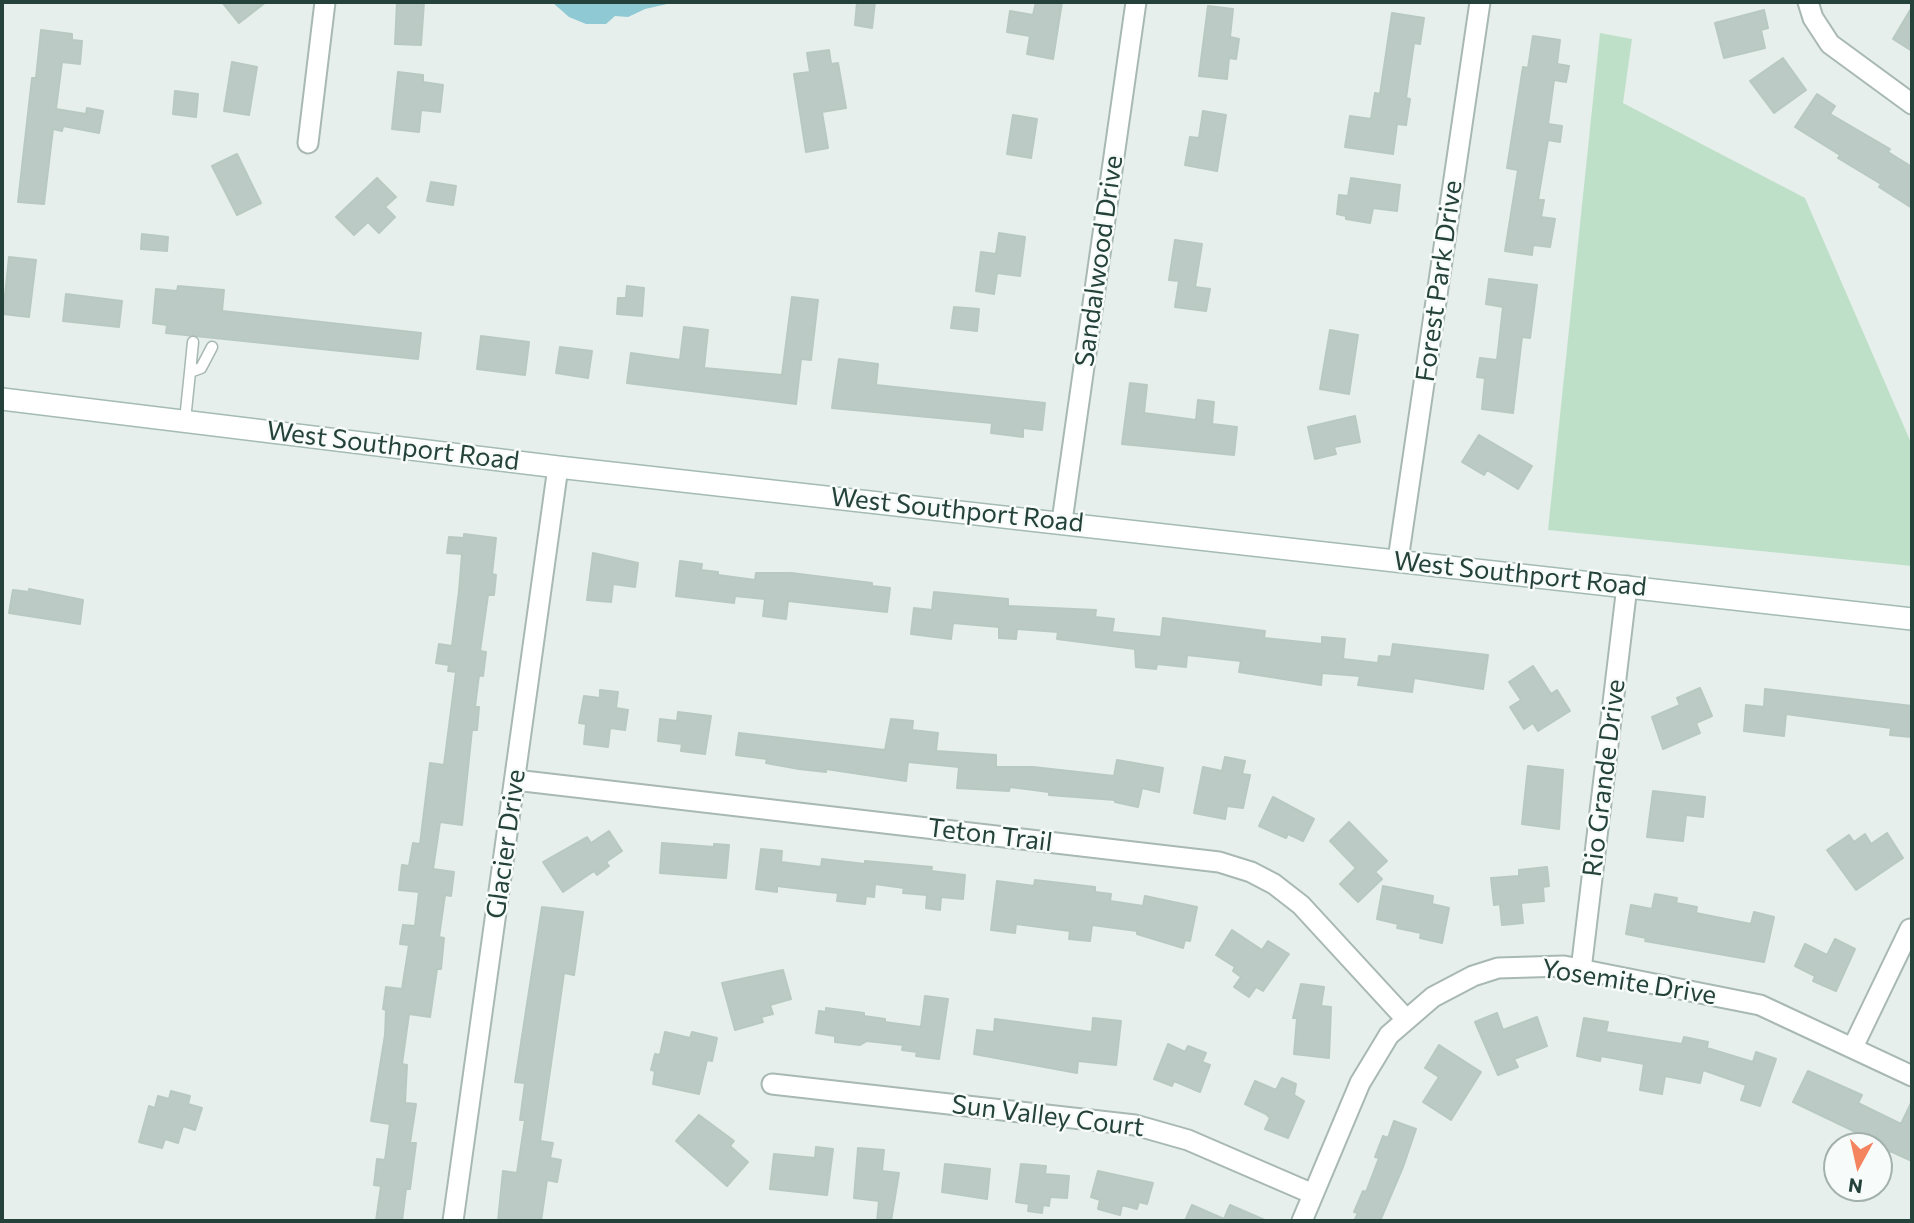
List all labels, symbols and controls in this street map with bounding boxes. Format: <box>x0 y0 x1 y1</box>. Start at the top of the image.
street label: Sandalwood Drive <box>1069 153 1129 369</box>
street label: Forest Park Drive <box>1409 178 1469 384</box>
street label: West Southport Road <box>265 415 521 477</box>
street label: West Southport Road <box>829 481 1085 539</box>
street label: West Southport Road <box>1392 545 1648 603</box>
street label: Rio Grande Drive <box>1576 677 1632 879</box>
street label: Glacier Drive <box>480 767 532 921</box>
street label: Teton Trail <box>926 812 1054 858</box>
street label: Yosemite Drive <box>1539 953 1719 1011</box>
street label: Sun Valley Court <box>950 1089 1146 1143</box>
north arrow <box>1823 1132 1893 1202</box>
text: N <box>1847 1174 1864 1199</box>

